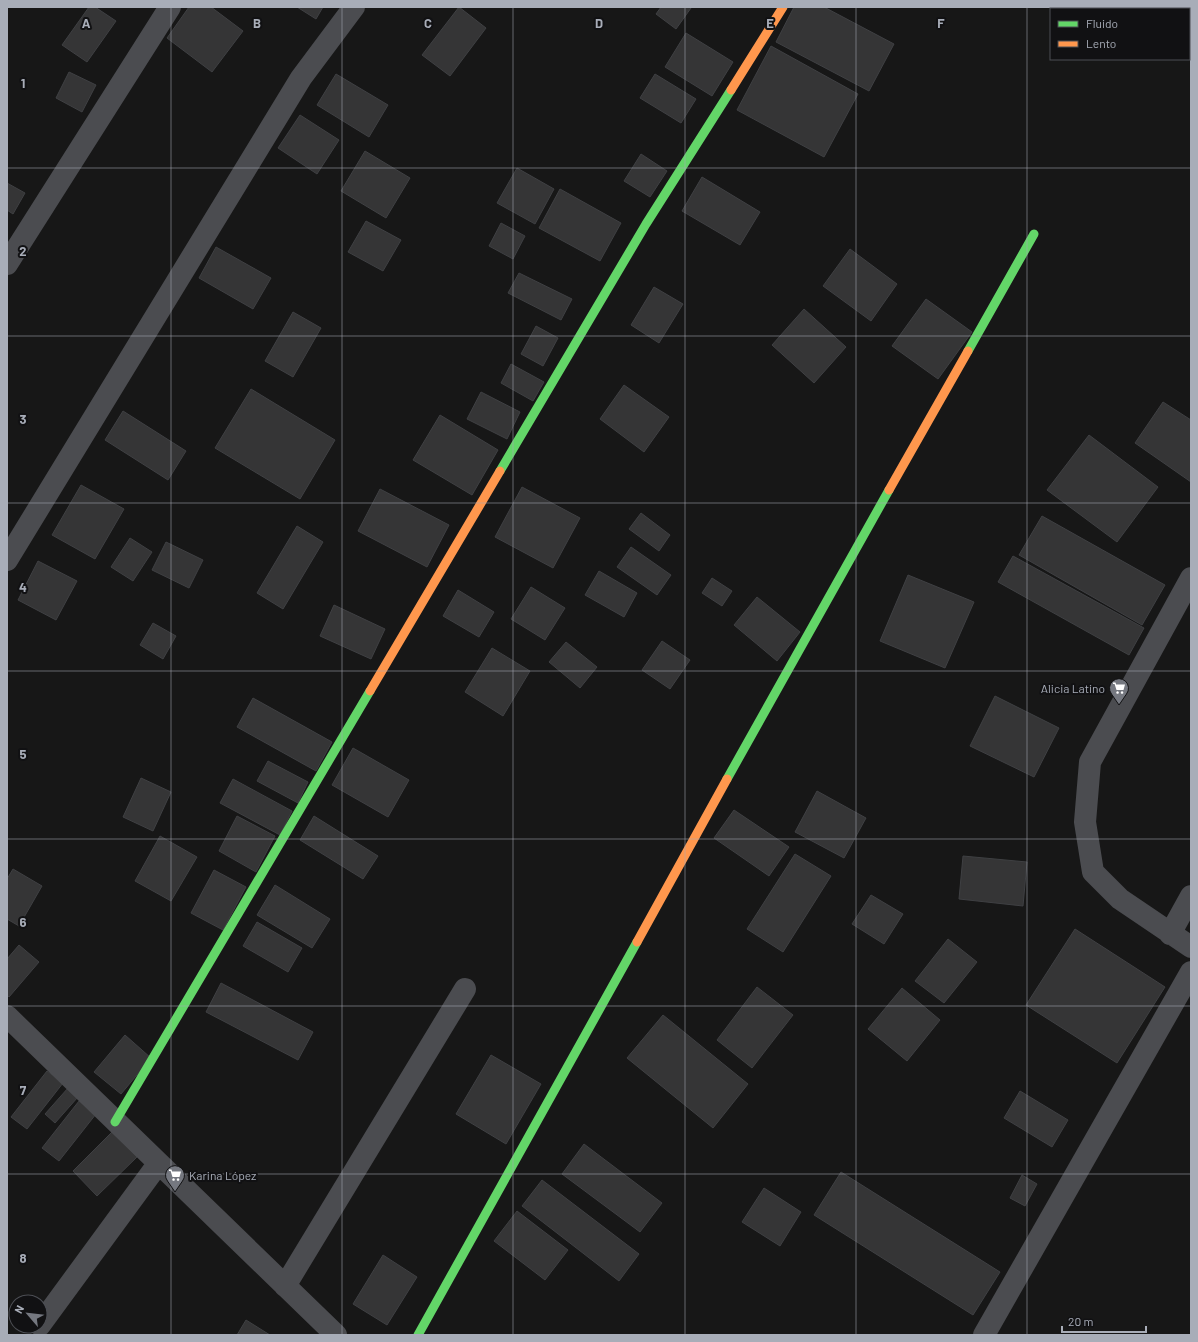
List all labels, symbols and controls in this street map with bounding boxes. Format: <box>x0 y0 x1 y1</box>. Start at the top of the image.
legend <box>1050 8 1190 60</box>
text: A <box>82 15 91 31</box>
text: B <box>253 15 261 31</box>
text: C <box>424 15 432 31</box>
text: D <box>595 15 603 31</box>
text: E <box>766 15 774 31</box>
text: F <box>937 15 945 31</box>
text: Fluido <box>1086 16 1118 30</box>
text: Lento <box>1086 36 1116 50</box>
text: 1 <box>21 75 25 91</box>
text: 2 <box>19 243 27 259</box>
text: 3 <box>19 411 27 427</box>
text: 4 <box>19 579 27 595</box>
supermarket icon: Alicia Latino <box>1108 677 1130 705</box>
place label: Alicia Latino <box>1041 681 1105 695</box>
text: 5 <box>19 746 27 762</box>
text: 6 <box>20 914 27 930</box>
text: 7 <box>20 1082 27 1098</box>
supermarket icon: Karina López <box>164 1164 186 1192</box>
place label: Karina López <box>189 1168 256 1182</box>
text: 8 <box>19 1250 27 1266</box>
north arrow <box>8 1294 48 1334</box>
text: N <box>11 1303 26 1315</box>
scale bar <box>1062 1308 1146 1334</box>
text: 20 m <box>1068 1314 1094 1328</box>

